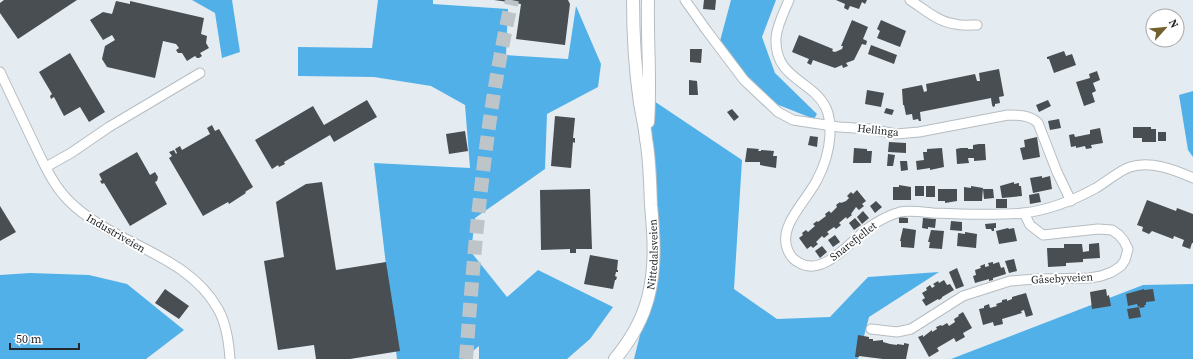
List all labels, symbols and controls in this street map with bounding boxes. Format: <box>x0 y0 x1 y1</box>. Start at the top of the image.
north arrow <box>1145 8 1185 48</box>
text: N <box>1165 17 1182 31</box>
street label: Hellinga <box>857 121 900 140</box>
street label: Industriveien <box>83 210 148 257</box>
street label: Nittedalsveien <box>643 218 662 291</box>
street label: Snarefjellet <box>827 218 880 264</box>
street label: Gåsebyveien <box>1031 269 1094 288</box>
scale bar <box>10 325 79 351</box>
text: 50 m <box>16 331 42 347</box>

